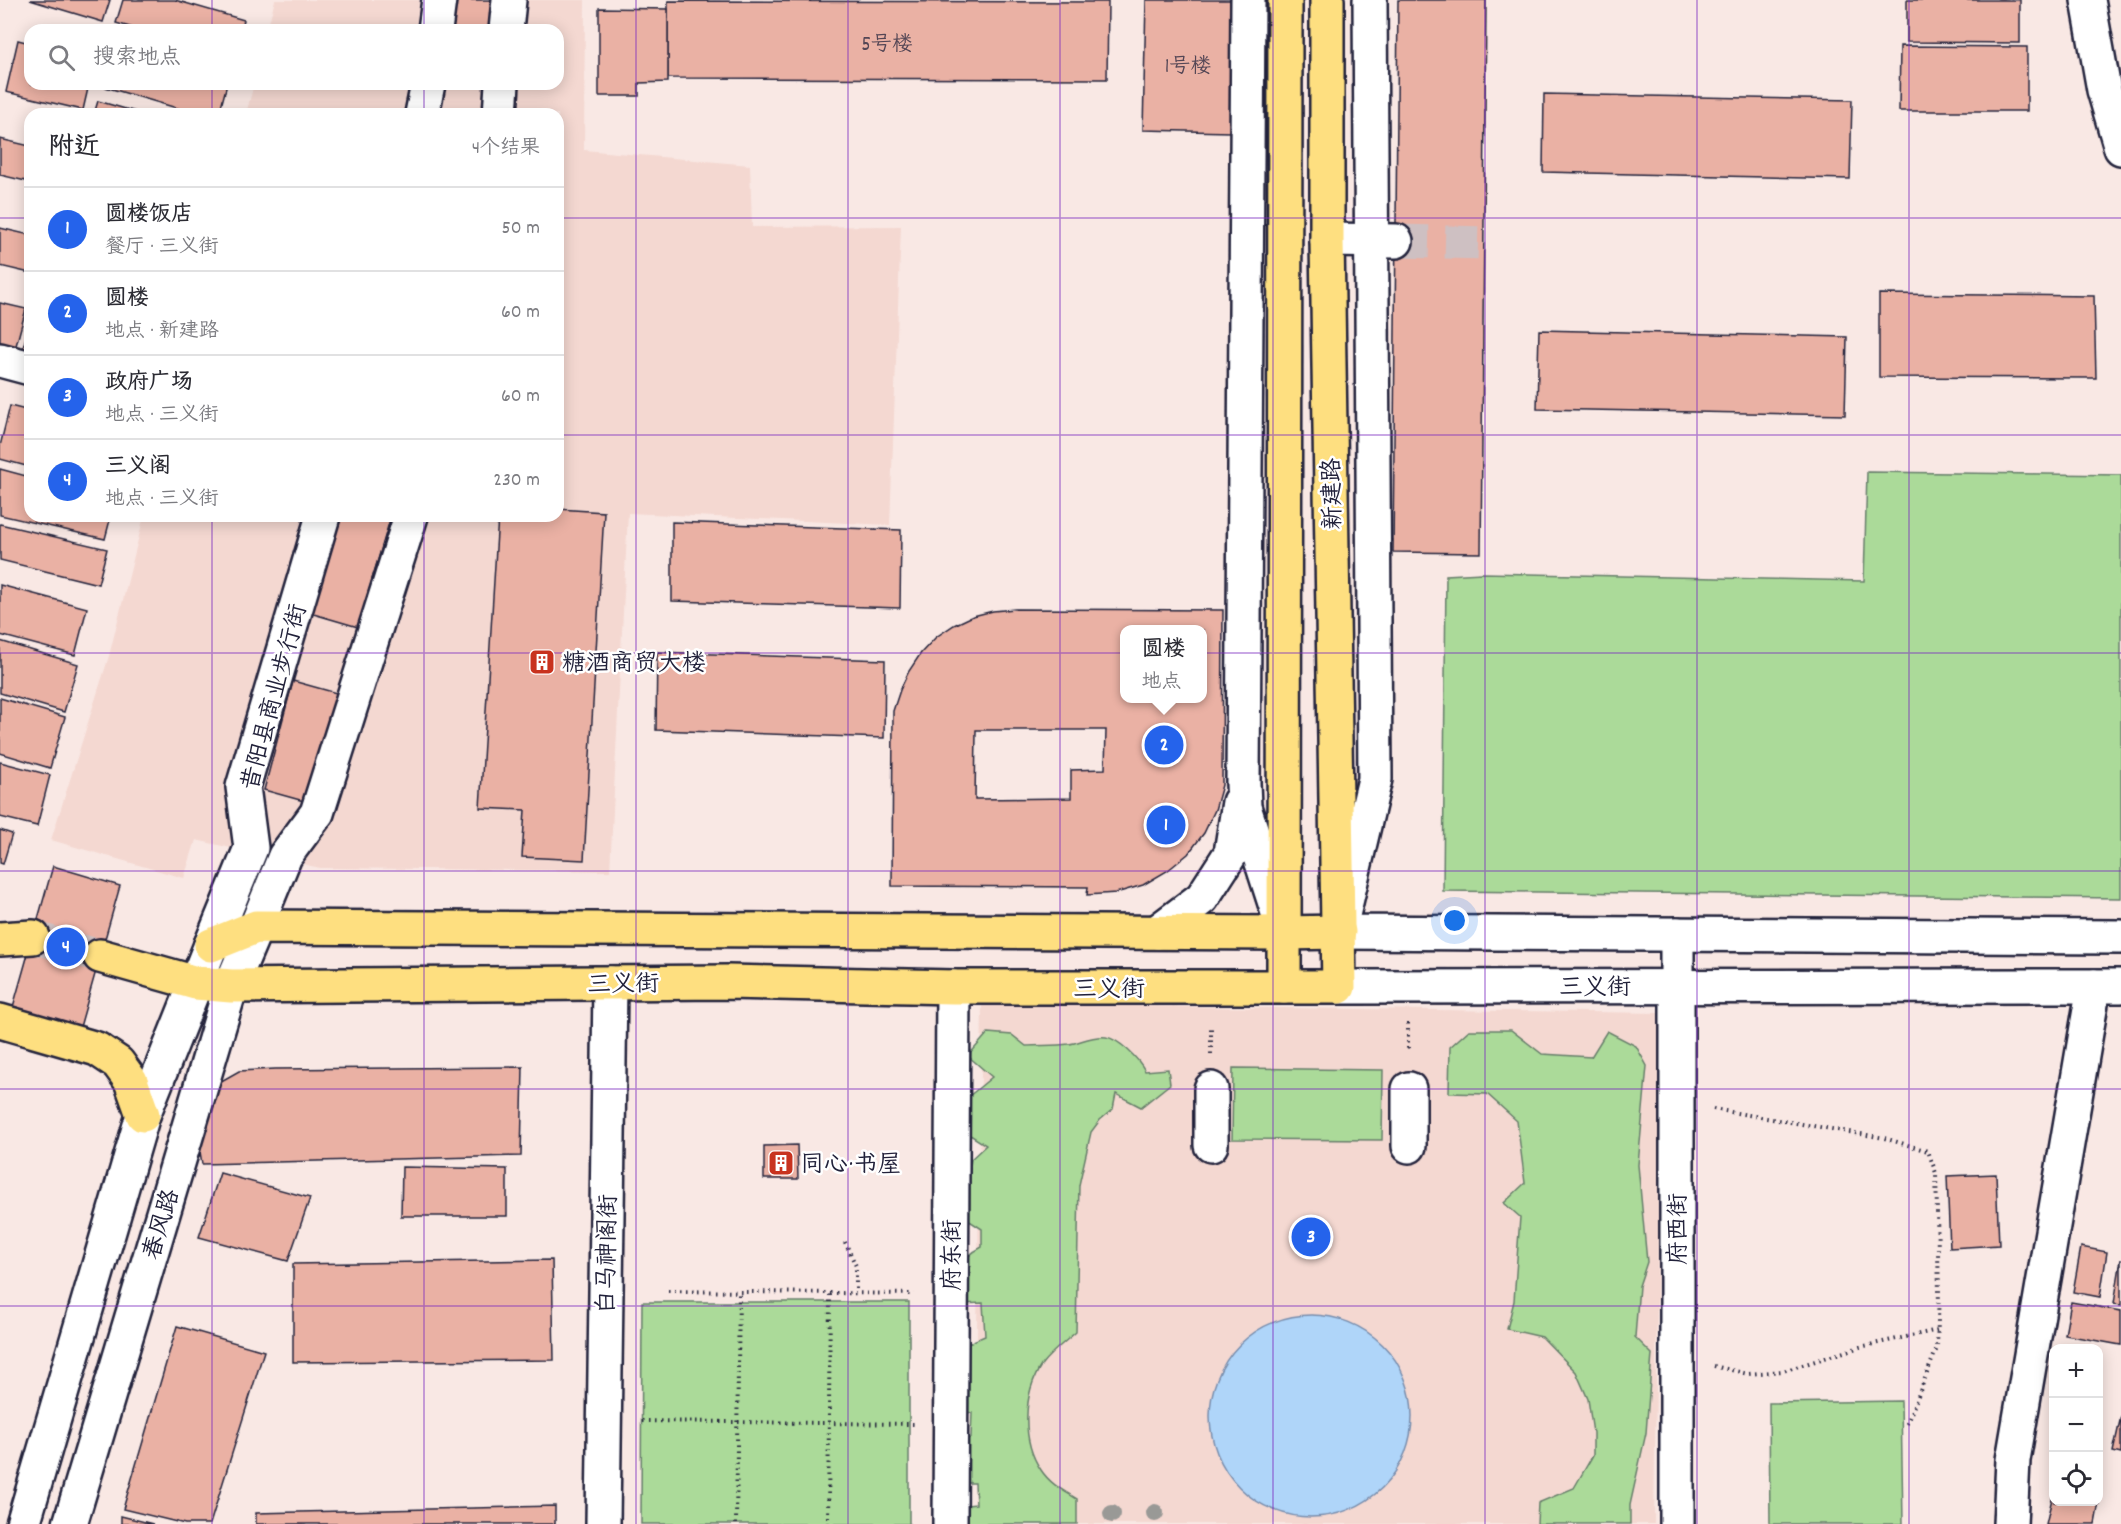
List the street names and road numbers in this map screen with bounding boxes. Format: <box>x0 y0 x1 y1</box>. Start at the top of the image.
street label: 新建路 <box>1316 458 1352 530</box>
street label: 昔阳县商业步行街 <box>235 601 317 795</box>
street label: 三义街 <box>587 968 659 1004</box>
street label: 三义街 <box>1559 972 1631 1006</box>
street label: 三义街 <box>1073 974 1145 1008</box>
street label: 春风路 <box>136 1185 190 1264</box>
street label: 府西街 <box>1663 1193 1697 1265</box>
street label: 白马神阁街 <box>591 1194 627 1314</box>
street label: 府东街 <box>937 1219 971 1291</box>

